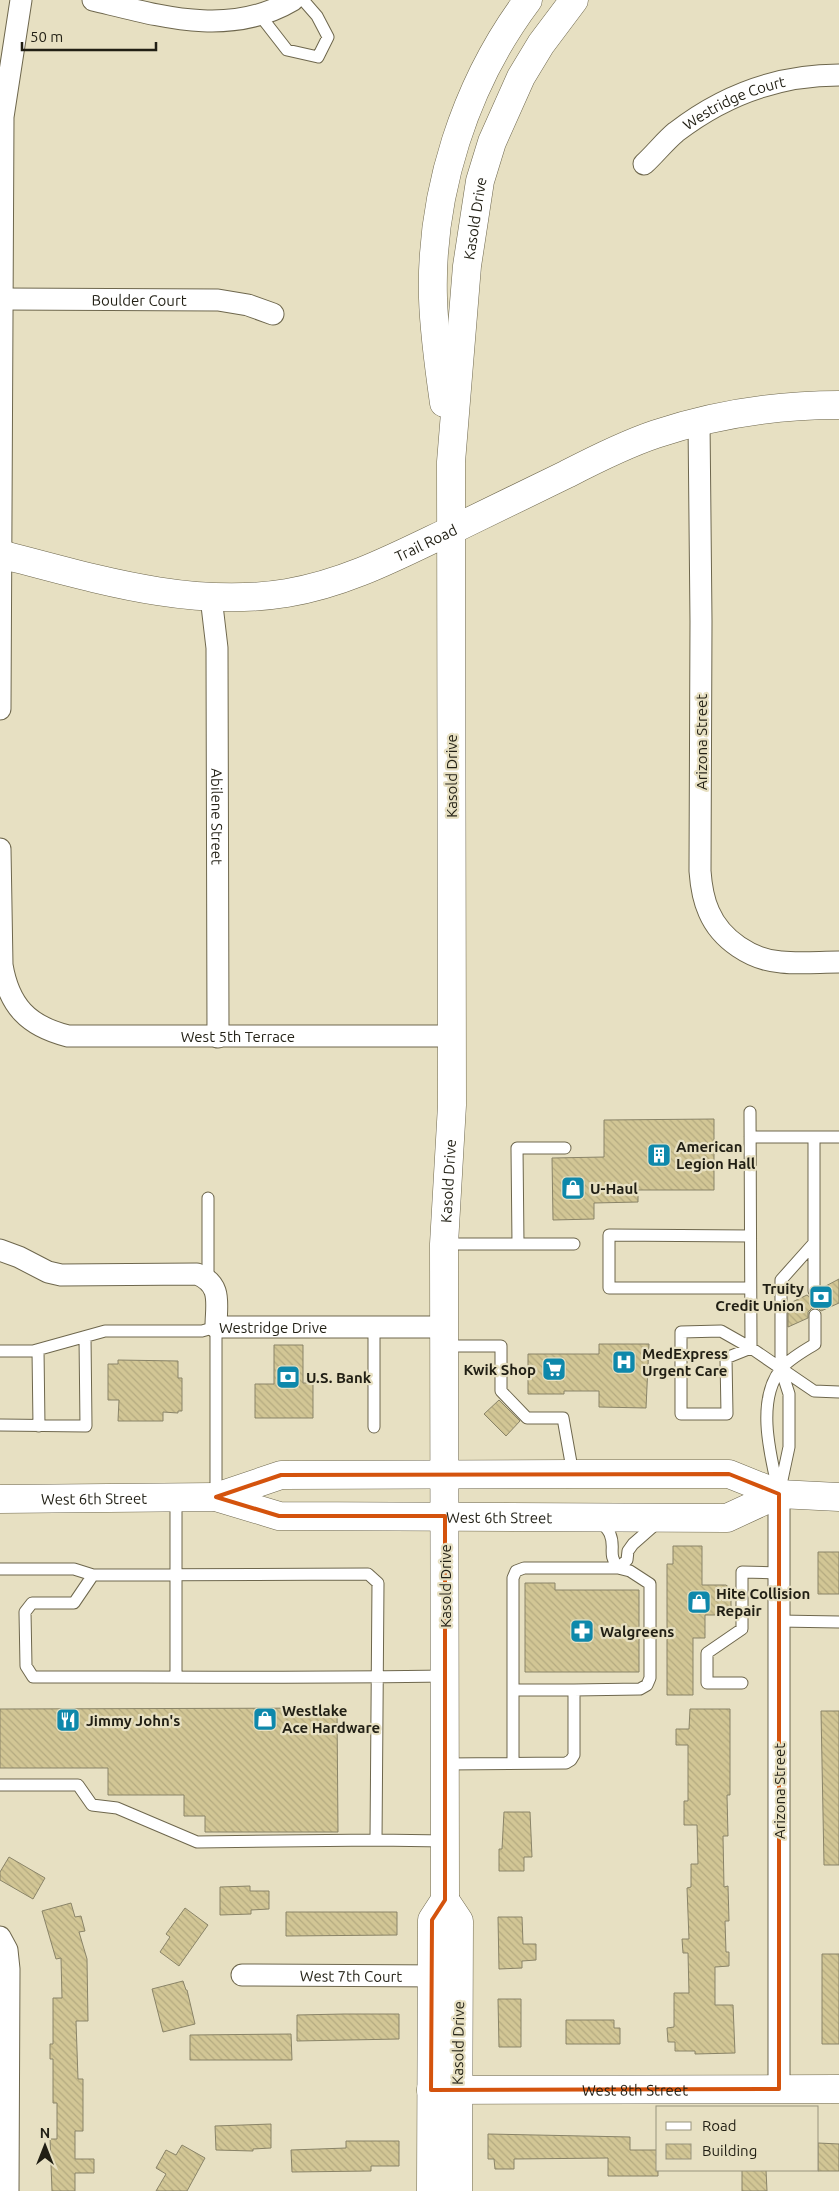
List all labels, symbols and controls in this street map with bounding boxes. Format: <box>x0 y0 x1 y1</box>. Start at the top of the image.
scale bar <box>22 20 156 52</box>
text: 50 m <box>30 28 63 45</box>
street label: Westridge Court <box>679 72 787 133</box>
street label: Kasold Drive <box>460 175 489 261</box>
street label: Boulder Court <box>91 291 187 308</box>
street label: Trail Road <box>392 520 459 565</box>
street label: Arizona Street <box>693 694 710 790</box>
street label: Kasold Drive <box>443 734 460 818</box>
street label: Abilene Street <box>209 768 226 865</box>
street label: West 5th Terrace <box>181 1028 295 1045</box>
place label: American Legion Hall <box>676 1138 756 1172</box>
street label: Kasold Drive <box>437 1139 459 1223</box>
building icon: American Legion Hall <box>646 1142 672 1168</box>
shop icon: U-Haul <box>560 1175 586 1201</box>
place label: U-Haul <box>590 1180 638 1197</box>
place label: Truity Credit Union <box>715 1280 804 1314</box>
bank icon: Truity Credit Union <box>808 1284 834 1310</box>
street label: Westridge Drive <box>219 1319 327 1336</box>
place label: MedExpress Urgent Care <box>642 1345 728 1379</box>
hospital icon: MedExpress Urgent Care <box>611 1349 637 1375</box>
supermarket icon: Kwik Shop <box>541 1356 567 1382</box>
place label: Kwik Shop <box>464 1361 536 1378</box>
bank icon: U.S. Bank <box>275 1364 301 1390</box>
place label: U.S. Bank <box>306 1369 372 1386</box>
street label: West 6th Street <box>41 1489 147 1507</box>
street label: West 6th Street <box>446 1508 552 1526</box>
street label: Kasold Drive <box>437 1544 454 1628</box>
place label: Hite Collision Repair <box>716 1585 810 1619</box>
shop icon: Hite Collision Repair <box>686 1589 712 1615</box>
pharmacy icon: Walgreens <box>569 1618 595 1644</box>
place label: Walgreens <box>600 1623 674 1640</box>
place label: Westlake Ace Hardware <box>282 1702 380 1736</box>
shop icon: Westlake Ace Hardware <box>252 1706 278 1732</box>
restaurant icon: Jimmy John's <box>55 1707 81 1733</box>
place label: Jimmy John's <box>86 1712 180 1729</box>
street label: Arizona Street <box>771 1743 788 1839</box>
street label: West 7th Court <box>300 1967 402 1984</box>
street label: Kasold Drive <box>449 2001 467 2085</box>
street label: West 8th Street <box>582 2081 688 2098</box>
legend <box>656 2106 819 2171</box>
text: Road <box>702 2117 737 2134</box>
north arrow <box>20 2121 70 2171</box>
text: N <box>40 2125 50 2141</box>
text: Building <box>702 2142 757 2159</box>

